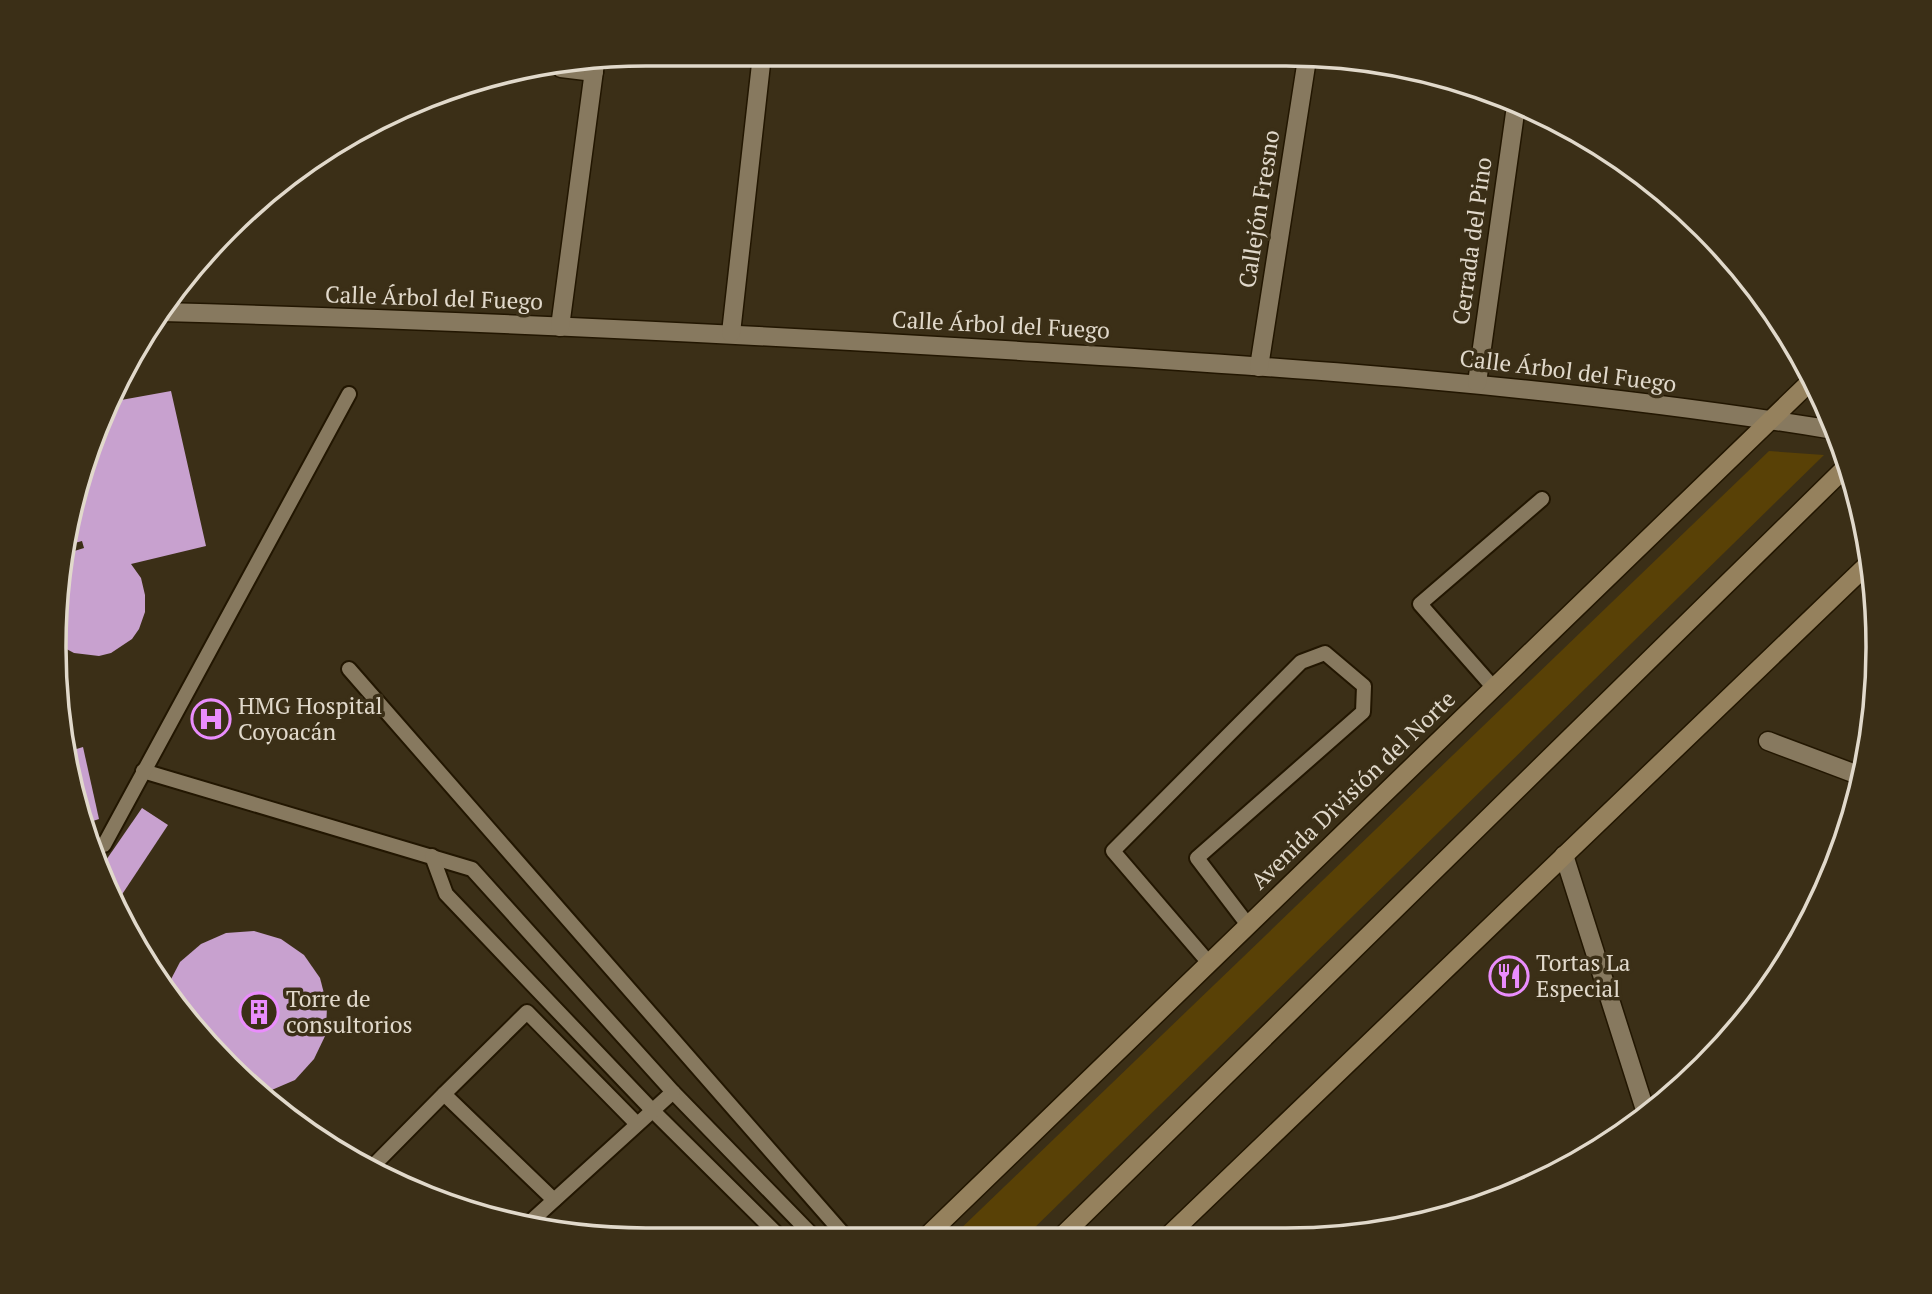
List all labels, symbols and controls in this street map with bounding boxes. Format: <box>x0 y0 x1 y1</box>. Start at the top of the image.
street label: Callejón Fresno <box>1231 128 1286 290</box>
street label: Cerrada del Pino <box>1444 155 1499 327</box>
street label: Calle Árbol del Fuego <box>324 278 544 317</box>
street label: Calle Árbol del Fuego <box>891 303 1111 346</box>
street label: Calle Árbol del Fuego <box>1458 342 1678 399</box>
street label: Avenida División del Norte <box>1244 684 1462 896</box>
place label: HMG Hospital Coyoacán <box>238 690 383 747</box>
hospital icon: HMG Hospital Coyoacán <box>190 698 232 740</box>
place label: Tortas La Especial <box>1536 947 1631 1004</box>
restaurant icon: Tortas La Especial <box>1488 955 1530 997</box>
place label: Torre de consultorios <box>286 983 412 1040</box>
building icon: Torre de consultorios <box>238 991 280 1033</box>

